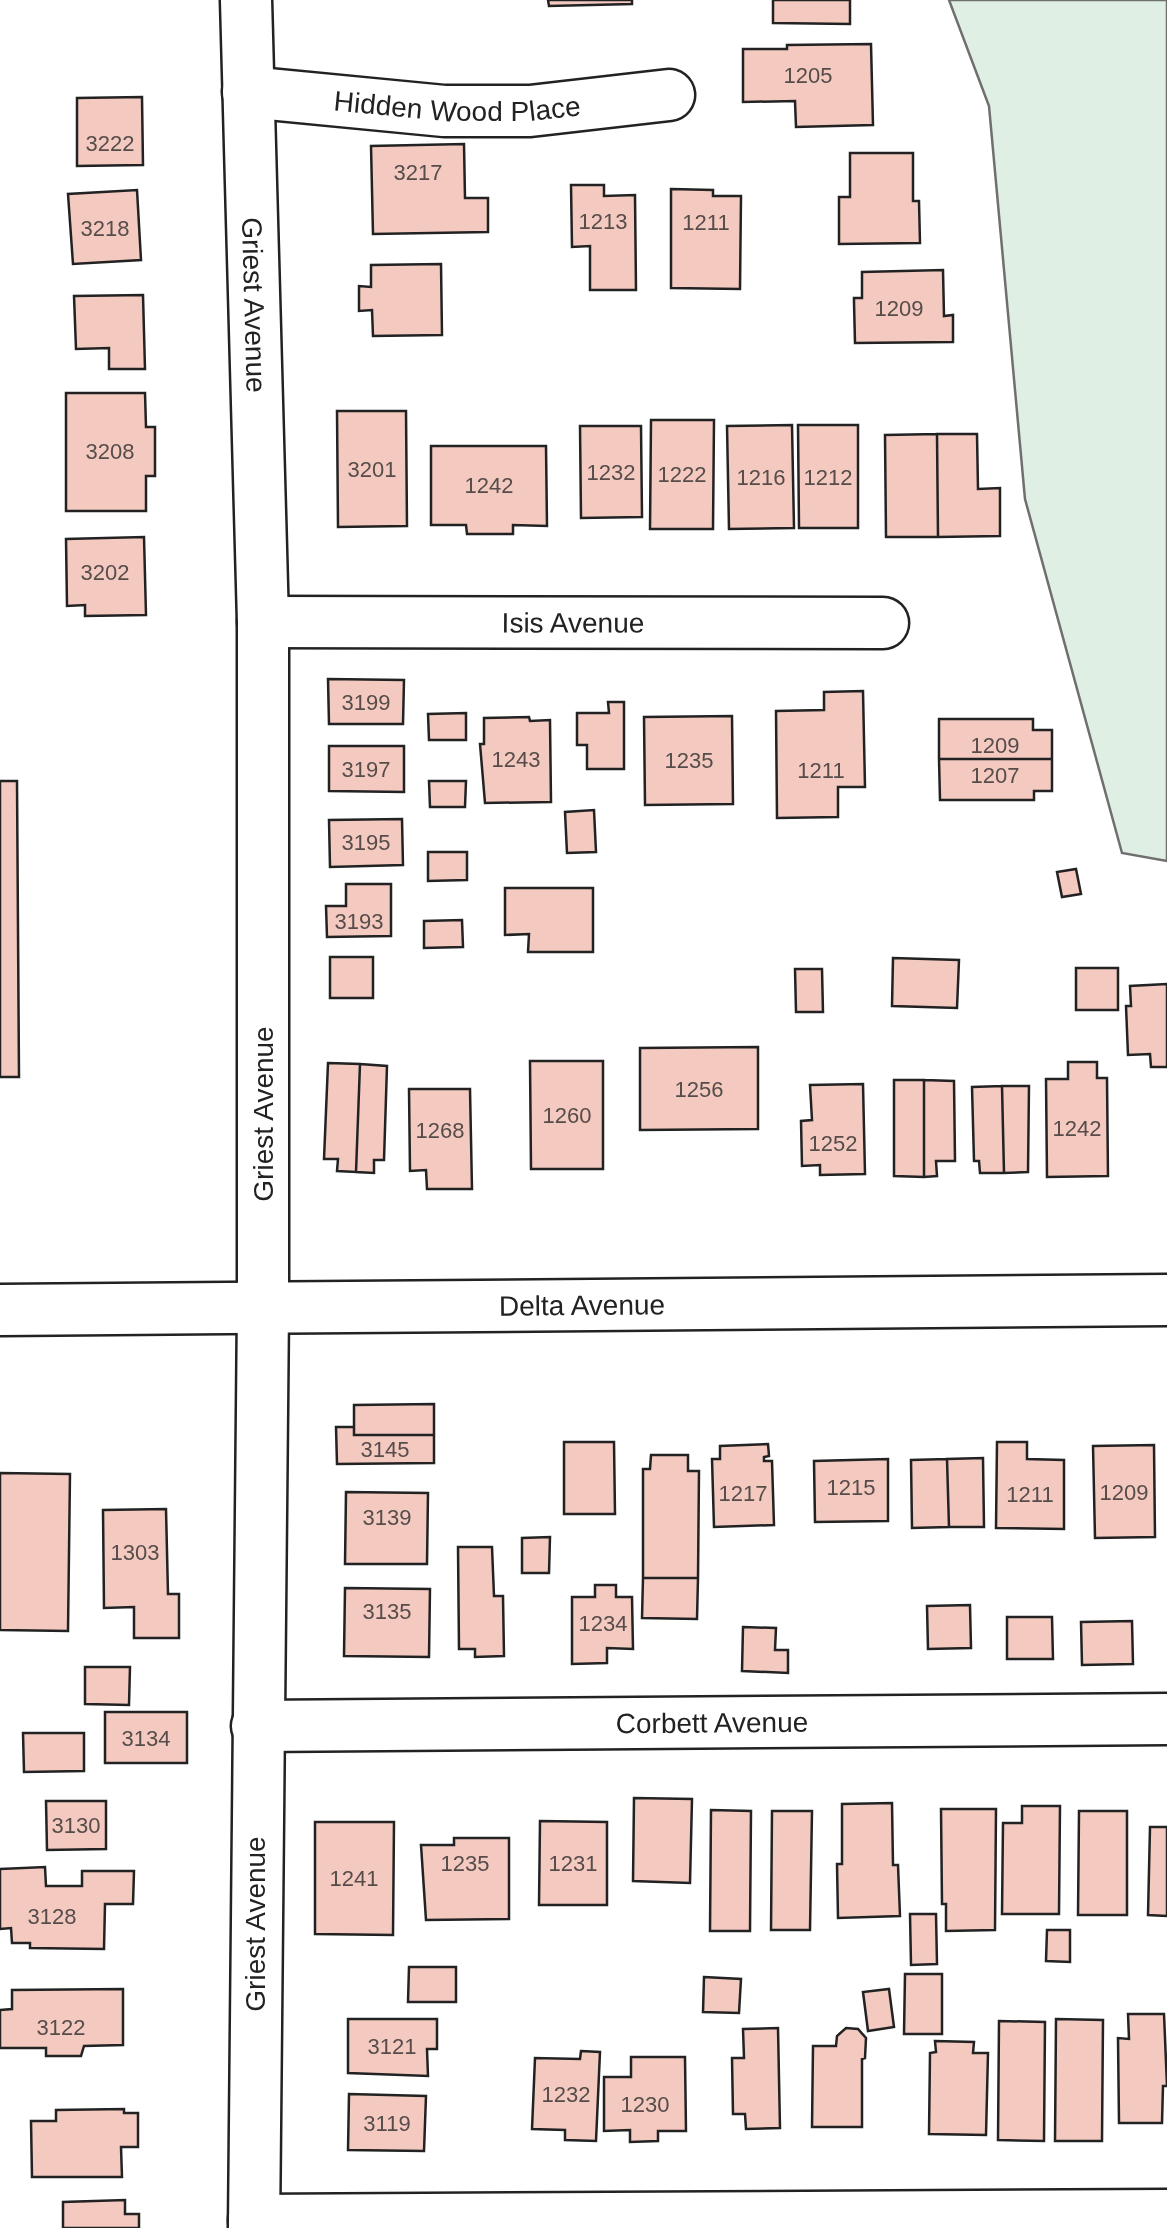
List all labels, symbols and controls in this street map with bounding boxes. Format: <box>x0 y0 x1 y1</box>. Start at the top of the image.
house number: 1205 <box>784 63 832 88</box>
street label: Hidden Wood Place <box>333 85 582 128</box>
house number: 3222 <box>86 131 134 156</box>
house number: 3217 <box>394 160 442 185</box>
house number: 1213 <box>579 209 627 234</box>
house number: 1211 <box>682 210 730 235</box>
house number: 3218 <box>81 216 129 241</box>
street label: Griest Avenue <box>236 217 272 393</box>
house number: 1209 <box>875 296 923 321</box>
house number: 3208 <box>86 439 134 464</box>
house number: 3201 <box>348 457 396 482</box>
house number: 1232 <box>587 460 635 485</box>
house number: 1222 <box>658 462 706 487</box>
house number: 1216 <box>737 465 785 490</box>
house number: 1212 <box>804 465 852 490</box>
house number: 1242 <box>465 473 513 498</box>
house number: 3202 <box>81 560 129 585</box>
street label: Isis Avenue <box>502 607 644 639</box>
house number: 3199 <box>342 690 390 715</box>
house number: 1209 <box>971 733 1019 758</box>
house number: 1243 <box>492 747 540 772</box>
house number: 1235 <box>665 748 713 773</box>
house number: 3197 <box>342 757 390 782</box>
house number: 1211 <box>797 758 845 783</box>
house number: 1207 <box>971 763 1019 788</box>
house number: 3195 <box>342 830 390 855</box>
house number: 3193 <box>335 909 383 934</box>
street label: Griest Avenue <box>248 1026 279 1202</box>
house number: 1256 <box>675 1077 723 1102</box>
house number: 1260 <box>543 1103 591 1128</box>
house number: 1242 <box>1053 1116 1101 1141</box>
house number: 1268 <box>416 1118 464 1143</box>
house number: 1252 <box>809 1131 857 1156</box>
street label: Delta Avenue <box>499 1289 665 1322</box>
house number: 3145 <box>361 1437 409 1462</box>
house number: 1215 <box>827 1475 875 1500</box>
house number: 1209 <box>1100 1480 1148 1505</box>
house number: 1217 <box>719 1481 767 1506</box>
house number: 1211 <box>1006 1482 1054 1507</box>
house number: 3139 <box>363 1505 411 1530</box>
house number: 1303 <box>111 1540 159 1565</box>
house number: 3135 <box>363 1599 411 1624</box>
house number: 1234 <box>579 1611 627 1636</box>
street label: Corbett Avenue <box>616 1707 808 1739</box>
house number: 3134 <box>122 1726 170 1751</box>
house number: 3130 <box>52 1813 100 1838</box>
street label: Griest Avenue <box>240 1836 271 2012</box>
house number: 1235 <box>441 1851 489 1876</box>
house number: 1231 <box>549 1851 597 1876</box>
house number: 1241 <box>330 1866 378 1891</box>
house number: 3128 <box>28 1904 76 1929</box>
house number: 3122 <box>37 2015 85 2040</box>
house number: 3121 <box>368 2034 416 2059</box>
house number: 1232 <box>542 2082 590 2107</box>
house number: 1230 <box>621 2092 669 2117</box>
house number: 3119 <box>363 2111 411 2136</box>

